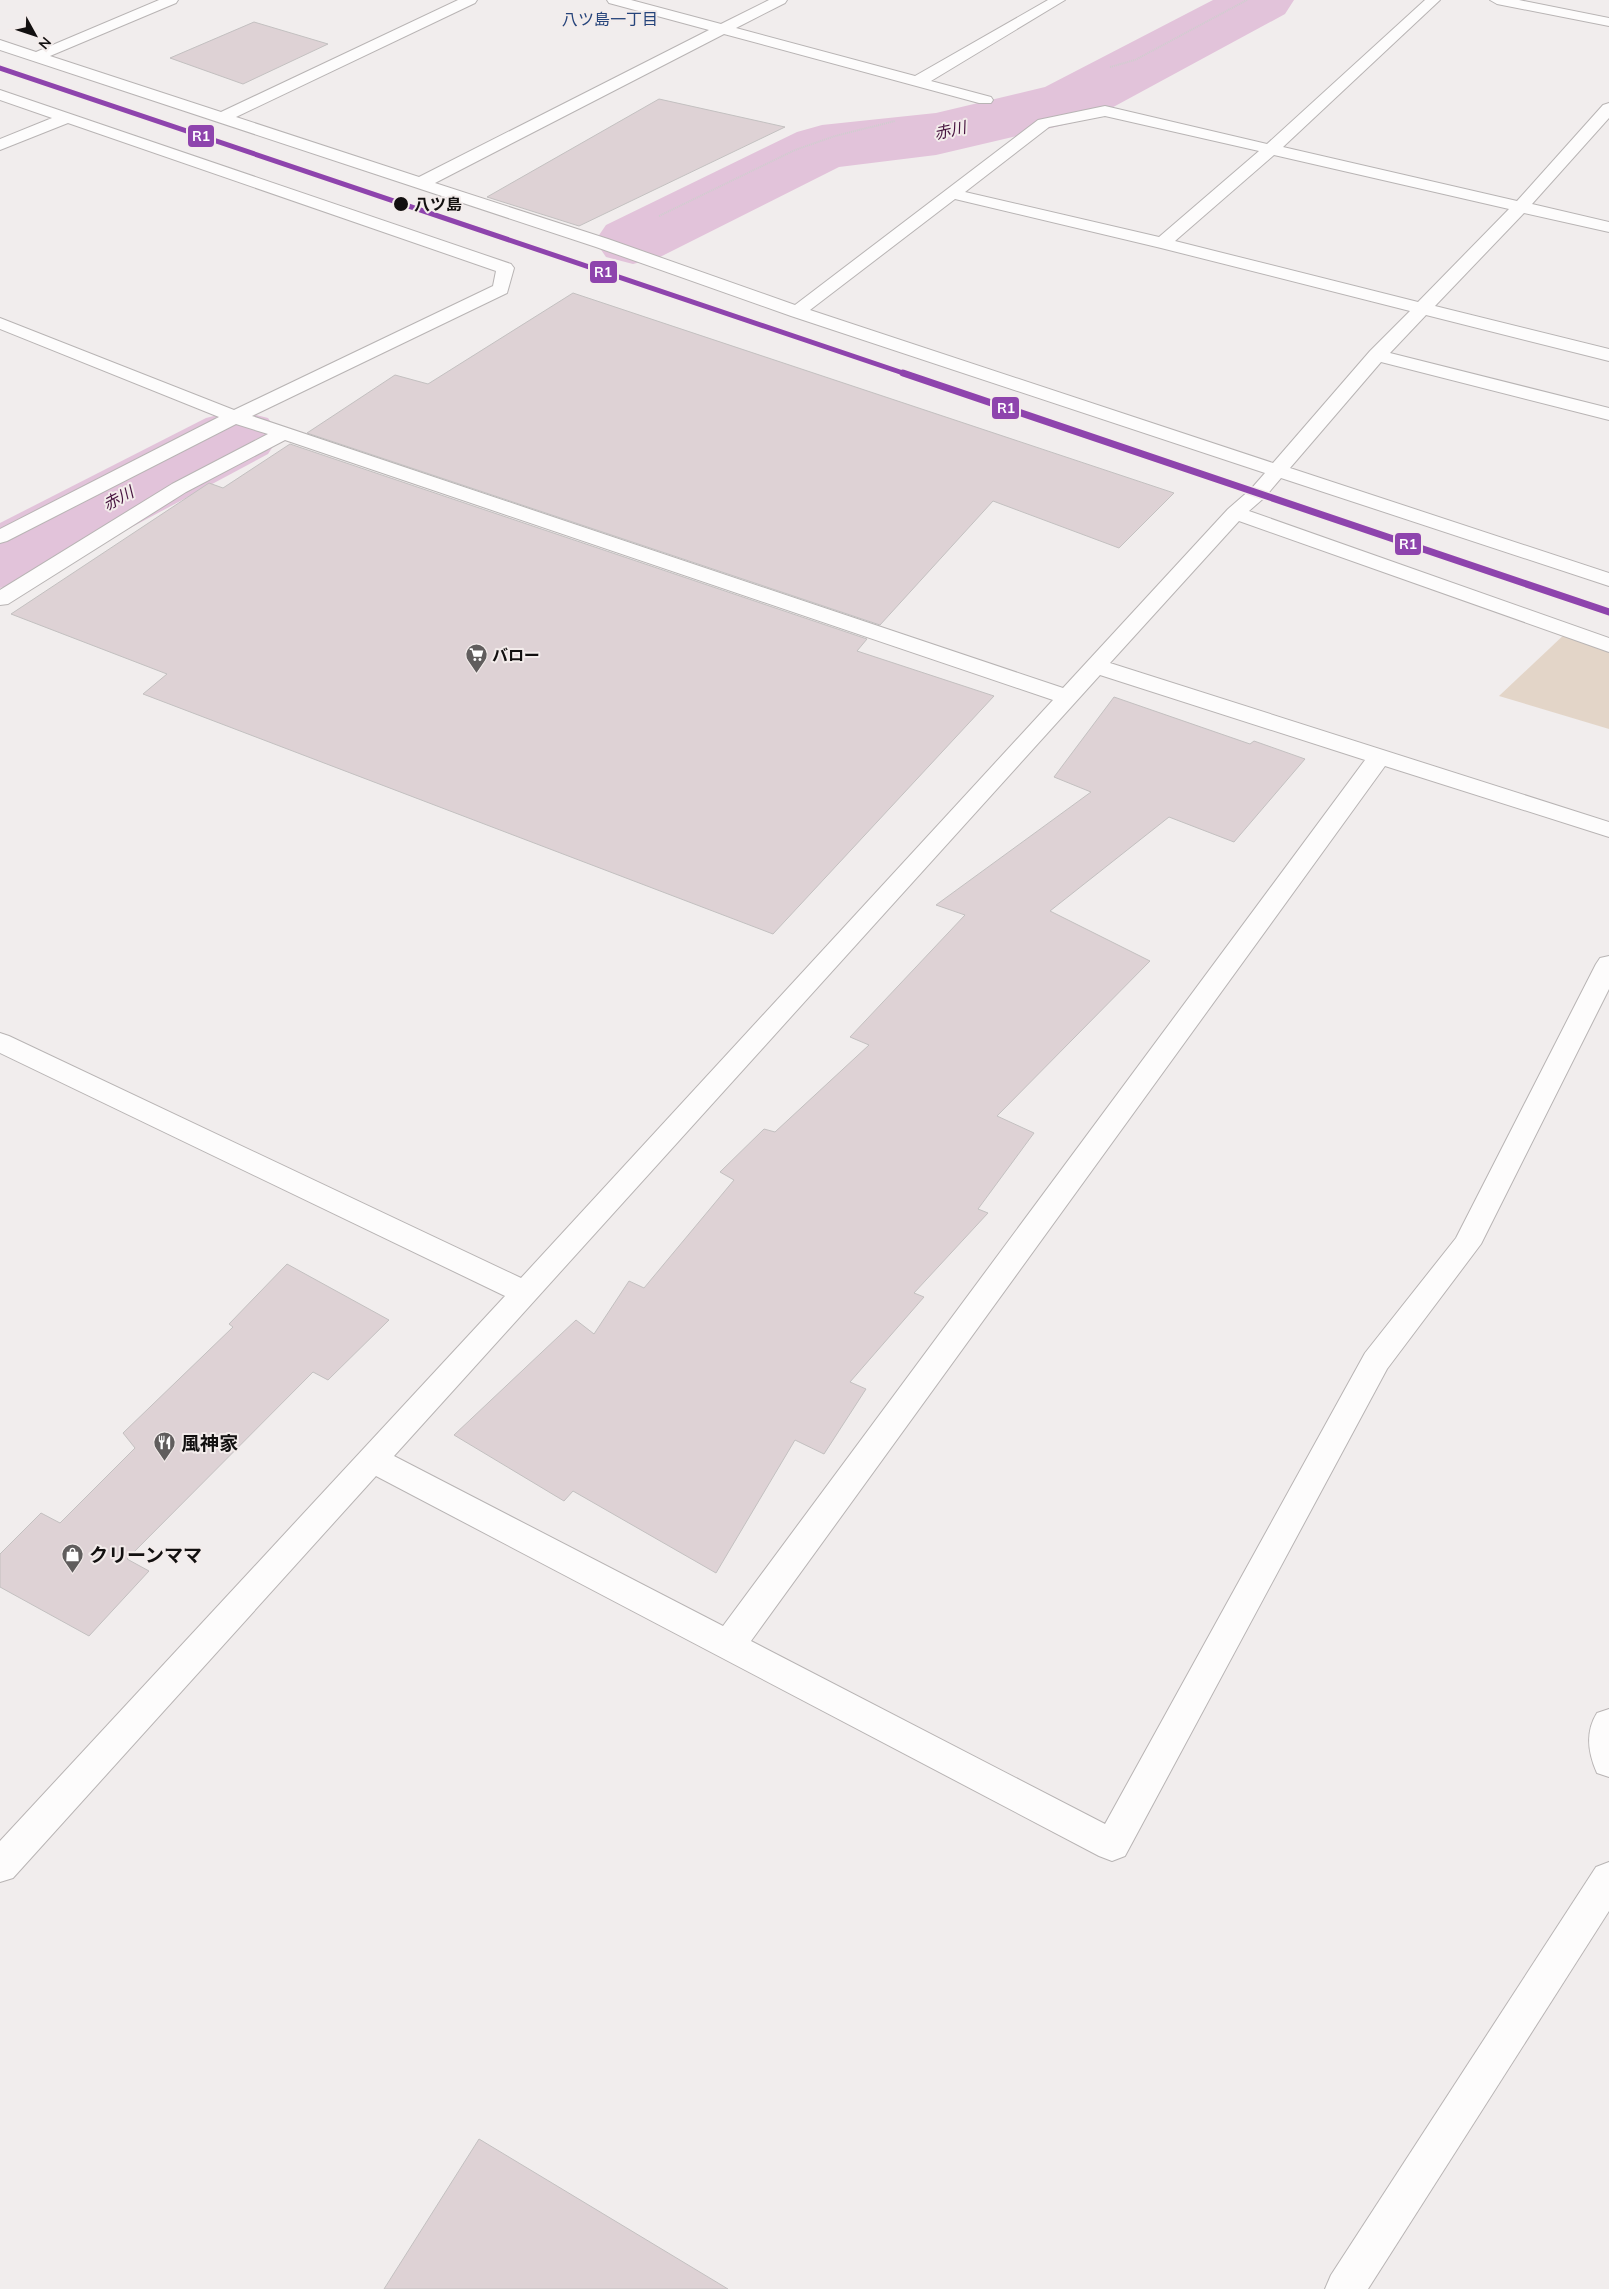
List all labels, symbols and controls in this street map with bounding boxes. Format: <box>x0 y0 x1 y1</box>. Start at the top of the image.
district label: 八ツ島一丁目 <box>562 9 658 29</box>
north arrow <box>10 10 60 60</box>
text: N <box>35 34 55 53</box>
water label: 赤川 <box>932 116 970 143</box>
line badge: R1 <box>187 124 215 148</box>
text: R1 <box>192 127 210 145</box>
place label: 八ツ島 <box>414 194 462 214</box>
marker: 八ツ島 <box>392 195 410 213</box>
line badge: R1 <box>589 260 618 284</box>
text: R1 <box>594 263 612 281</box>
line badge: R1 <box>991 396 1020 420</box>
text: R1 <box>997 399 1015 417</box>
water label: 赤川 <box>99 481 139 514</box>
line badge: R1 <box>1394 532 1422 556</box>
text: R1 <box>1399 535 1417 553</box>
supermarket icon: バロー <box>464 643 488 674</box>
place label: バロー <box>492 645 540 665</box>
restaurant icon: 風神家 <box>153 1431 177 1462</box>
place label: 風神家 <box>181 1431 238 1455</box>
shop icon: クリーンママ <box>61 1543 85 1574</box>
place label: クリーンママ <box>89 1543 202 1567</box>

